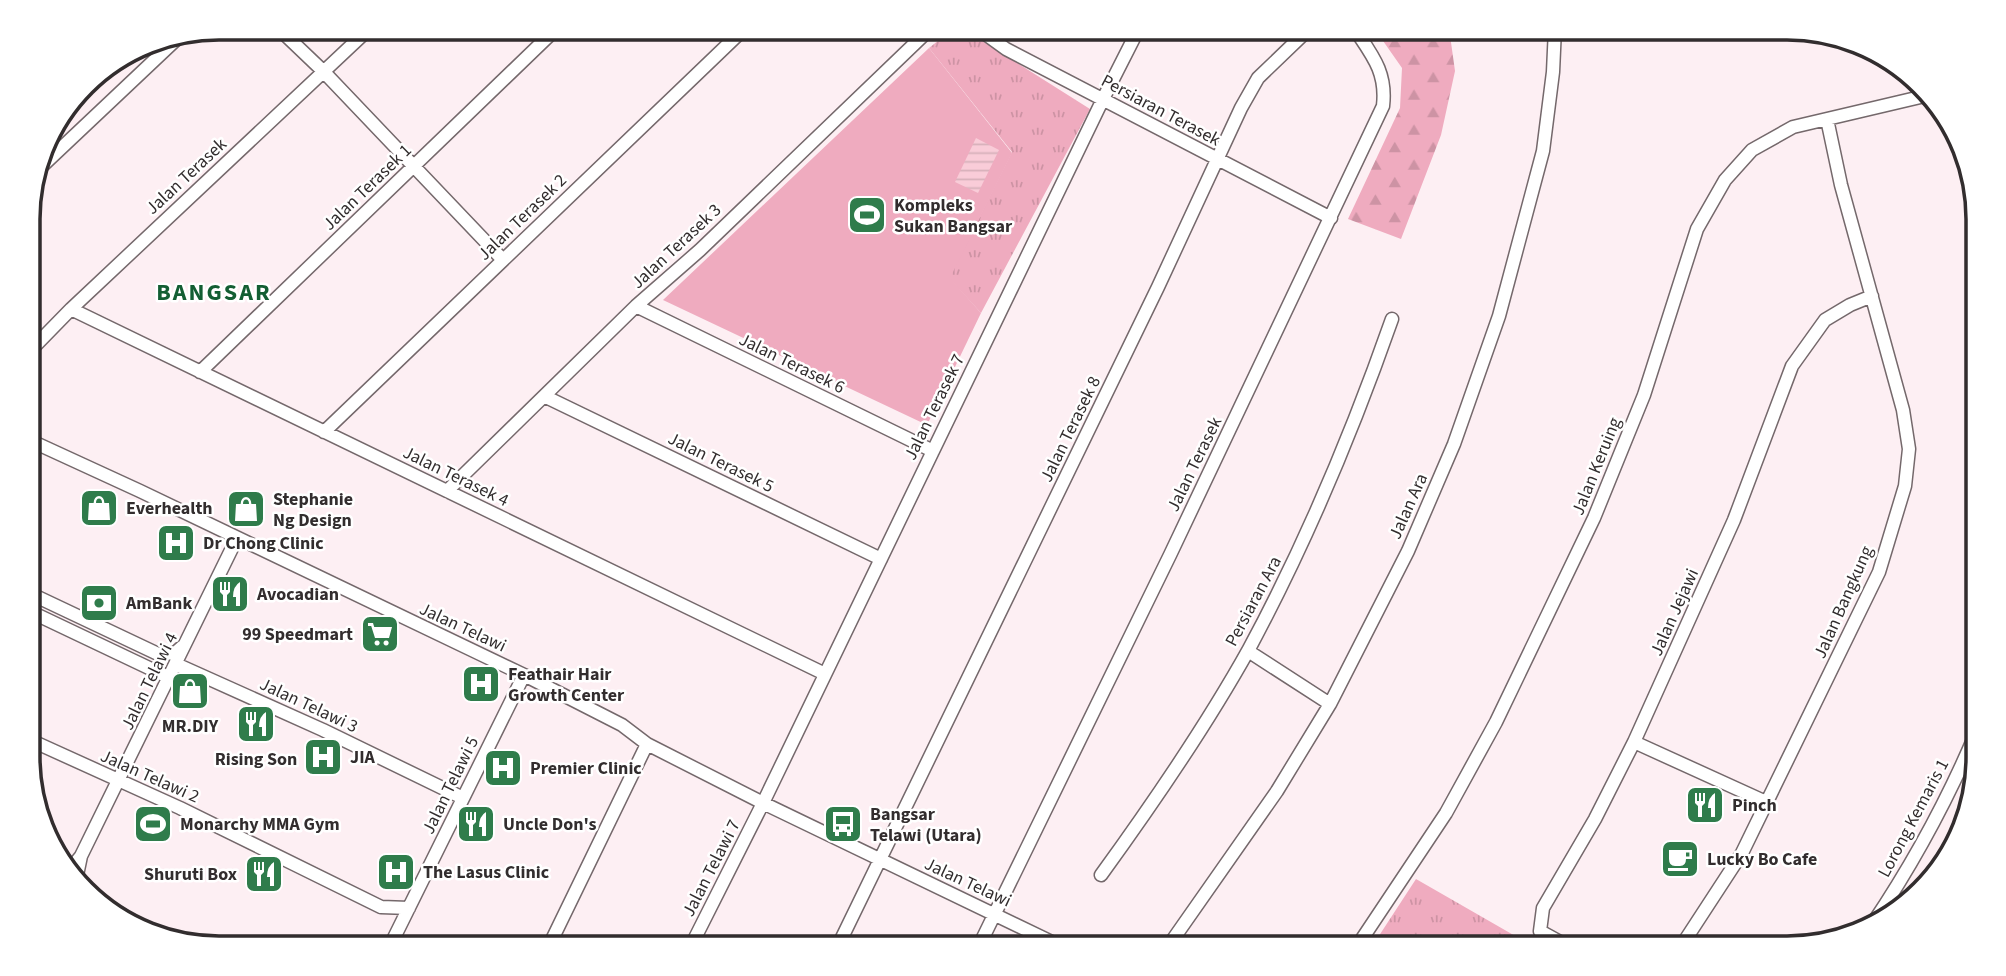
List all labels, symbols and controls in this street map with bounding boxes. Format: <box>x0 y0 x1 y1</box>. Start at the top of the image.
street label: Persiaran Terasek <box>1097 68 1225 152</box>
street label: Jalan Terasek <box>140 132 232 220</box>
street label: Jalan Terasek 1 <box>317 138 417 236</box>
street label: Jalan Terasek 2 <box>472 168 572 266</box>
place label: Kompleks Sukan Bangsar <box>894 193 1013 239</box>
sports icon: Kompleks Sukan Bangsar <box>846 194 888 236</box>
street label: Jalan Terasek 3 <box>626 198 727 295</box>
district label: BANGSAR <box>156 275 272 310</box>
street label: Jalan Terasek 6 <box>735 327 849 400</box>
street label: Jalan Terasek 7 <box>898 350 971 464</box>
street label: Jalan Terasek 8 <box>1034 372 1107 486</box>
street label: Jalan Terasek <box>1161 413 1228 516</box>
street label: Jalan Keruing <box>1566 414 1627 519</box>
street label: Jalan Terasek 5 <box>664 426 778 499</box>
street label: Jalan Terasek 4 <box>399 440 513 513</box>
street label: Jalan Ara <box>1383 469 1434 543</box>
shop icon: Everhealth <box>78 487 120 529</box>
place label: Stephanie Ng Design <box>273 487 353 533</box>
shop icon: Stephanie Ng Design <box>225 488 267 530</box>
place label: Everhealth <box>126 496 213 521</box>
hospital icon: Dr Chong Clinic <box>155 522 197 564</box>
place label: Dr Chong Clinic <box>203 531 324 556</box>
street label: Jalan Bangkung <box>1807 542 1879 662</box>
street label: Persiaran Ara <box>1219 552 1288 651</box>
street label: Jalan Jejawi <box>1644 565 1705 660</box>
restaurant icon: Avocadian <box>209 573 251 615</box>
bank icon: AmBank <box>78 582 120 624</box>
place label: Avocadian <box>256 582 339 607</box>
place label: AmBank <box>125 591 192 616</box>
street label: Jalan Telawi <box>415 596 510 658</box>
supermarket icon: 99 Speedmart <box>359 613 401 655</box>
place label: 99 Speedmart <box>242 622 353 647</box>
street label: Jalan Telawi 4 <box>115 628 184 734</box>
place label: Feathair Hair Growth Center <box>508 662 625 708</box>
hospital icon: Feathair Hair Growth Center <box>460 663 502 705</box>
shop icon: MR.DIY <box>169 670 211 712</box>
street label: Jalan Telawi 3 <box>256 672 362 739</box>
restaurant icon: Rising Son <box>235 703 277 745</box>
place label: MR.DIY <box>162 714 219 739</box>
street label: Jalan Telawi 5 <box>416 732 485 838</box>
hospital icon: JIA <box>302 736 344 778</box>
street label: Jalan Telawi 2 <box>96 744 203 809</box>
place label: JIA <box>350 745 376 770</box>
place label: Rising Son <box>215 747 297 772</box>
hospital icon: Premier Clinic <box>482 747 524 789</box>
street label: Lorong Kemaris 1 <box>1872 755 1955 882</box>
place label: Premier Clinic <box>530 756 642 781</box>
restaurant icon: Pinch <box>1684 784 1726 826</box>
place label: Pinch <box>1732 793 1777 818</box>
place label: Bangsar Telawi (Utara) <box>870 802 982 848</box>
sports icon: Monarchy MMA Gym <box>132 803 174 845</box>
restaurant icon: Uncle Don's <box>455 803 497 845</box>
bus stop icon: Bangsar Telawi (Utara) <box>822 803 864 845</box>
place label: Monarchy MMA Gym <box>180 812 340 837</box>
place label: Uncle Don's <box>503 812 597 837</box>
street label: Jalan Telawi 7 <box>676 815 747 921</box>
cafe icon: Lucky Bo Cafe <box>1659 838 1701 880</box>
place label: Lucky Bo Cafe <box>1707 847 1817 872</box>
hospital icon: The Lasus Clinic <box>375 851 417 893</box>
street label: Jalan Telawi <box>920 851 1015 913</box>
restaurant icon: Shuruti Box <box>243 853 285 895</box>
place label: The Lasus Clinic <box>423 860 550 885</box>
place label: Shuruti Box <box>144 862 237 887</box>

